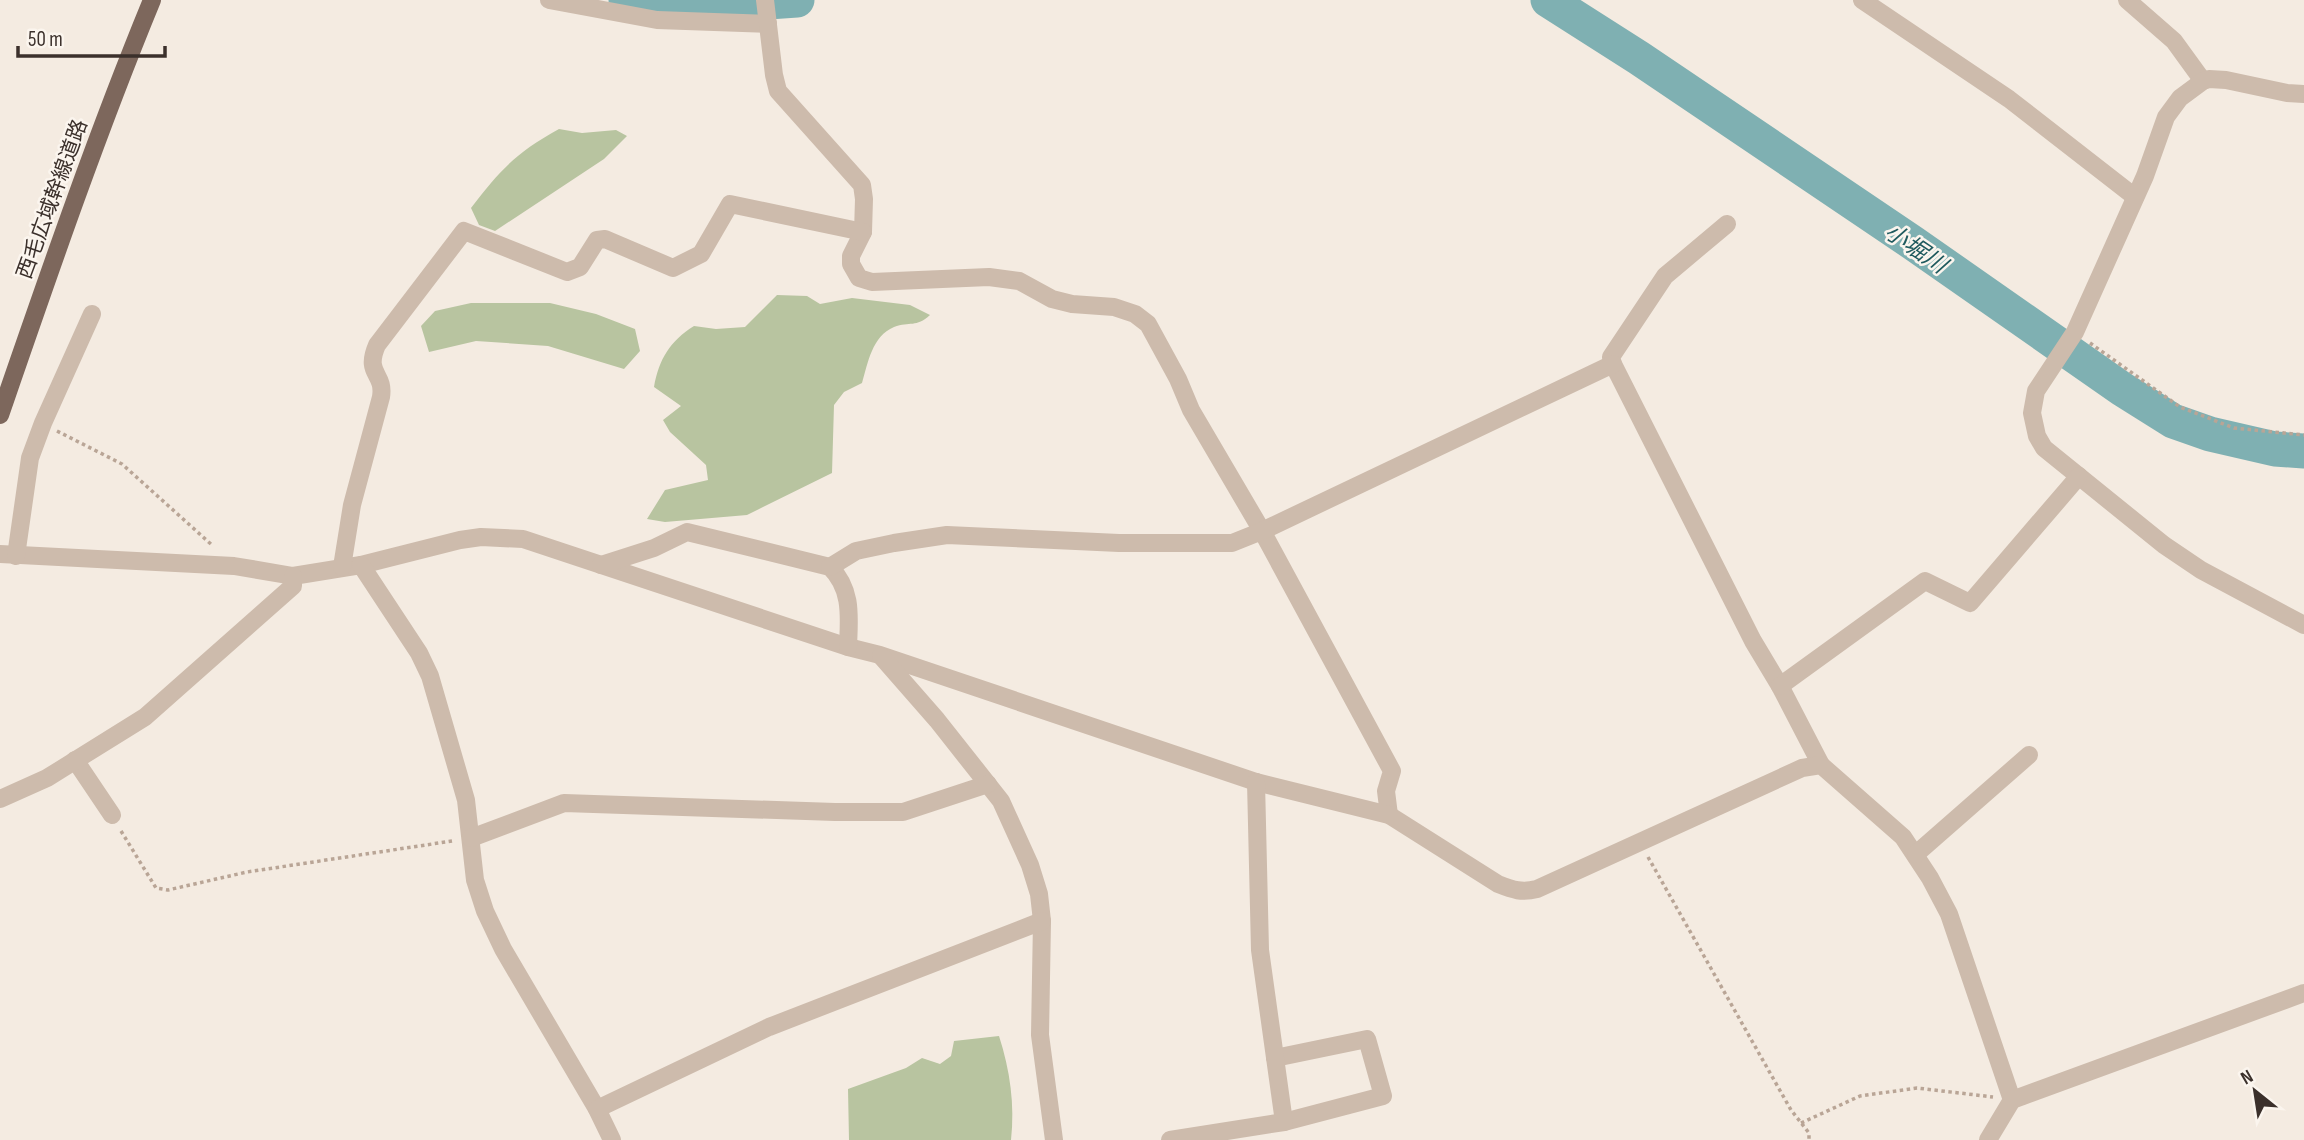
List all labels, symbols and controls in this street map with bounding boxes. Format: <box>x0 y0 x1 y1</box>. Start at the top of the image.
scale bar <box>18 14 164 58</box>
text: 50 m <box>28 27 63 52</box>
street label: 西毛広域幹線道路 <box>12 116 93 282</box>
water label: 小堀川 <box>1879 218 1954 281</box>
north arrow <box>2220 1056 2290 1126</box>
text: N <box>2237 1065 2257 1090</box>

